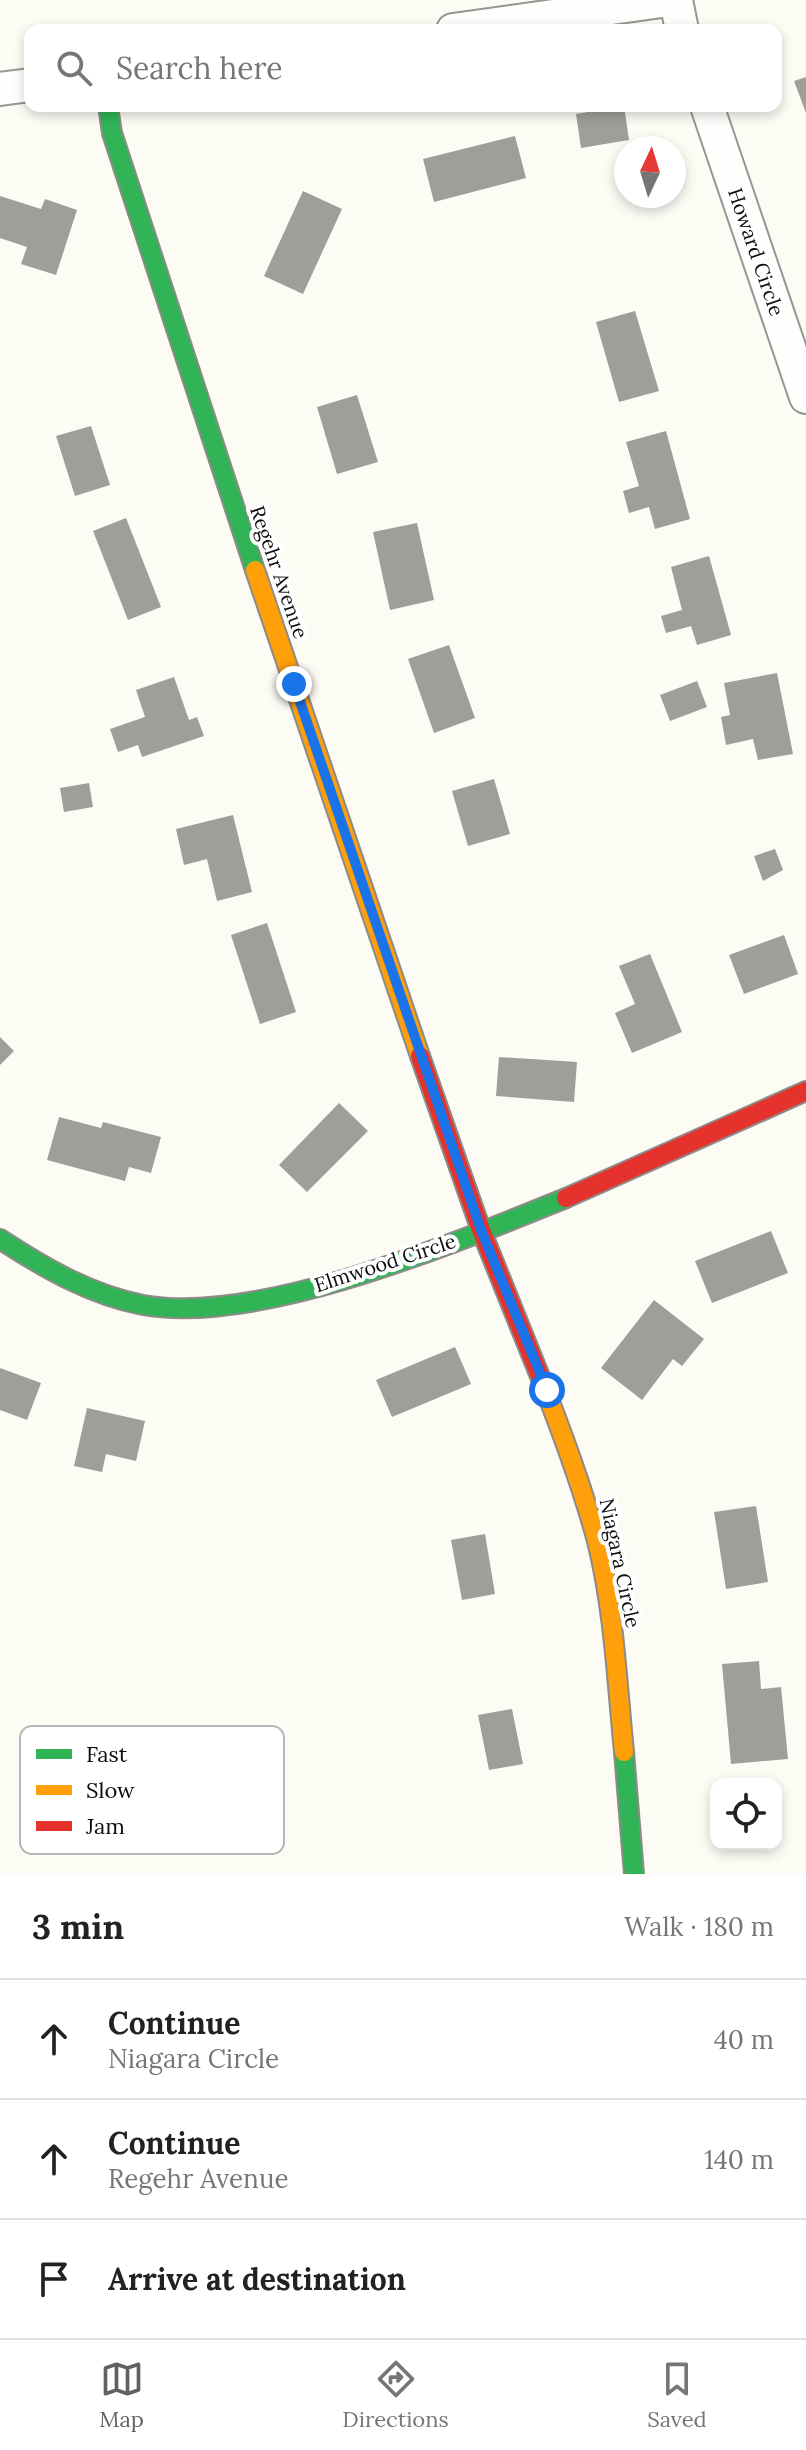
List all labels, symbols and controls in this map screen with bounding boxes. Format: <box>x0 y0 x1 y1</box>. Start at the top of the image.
search box <box>24 24 782 112</box>
icon: search <box>52 46 96 90</box>
text: Search here <box>116 49 283 87</box>
north arrow <box>614 136 686 208</box>
street label: Howard Circle <box>723 185 790 319</box>
street label: Regehr Avenue <box>245 502 314 642</box>
route end <box>276 666 312 702</box>
street label: Elmwood Circle <box>311 1228 459 1297</box>
route start <box>529 1372 565 1408</box>
street label: Niagara Circle <box>595 1496 646 1630</box>
legend <box>20 1726 284 1854</box>
text: Fast <box>86 1740 128 1768</box>
text: Slow <box>86 1776 135 1804</box>
map controls <box>710 1778 782 1850</box>
button: locate <box>710 1778 782 1850</box>
text: Jam <box>85 1812 125 1840</box>
text: 3 min <box>32 1905 124 1948</box>
text: Walk · 180 m <box>624 1910 774 1943</box>
text: Continue <box>108 2004 240 2042</box>
icon: ahead <box>32 2017 76 2061</box>
text: 40 m <box>714 2023 774 2056</box>
text: Niagara Circle <box>108 2042 279 2075</box>
text: Continue <box>108 2124 240 2162</box>
icon: ahead <box>32 2137 76 2181</box>
text: 140 m <box>704 2143 774 2176</box>
text: Regehr Avenue <box>108 2162 289 2195</box>
icon: arrive <box>32 2257 76 2301</box>
text: Arrive at destination <box>108 2260 406 2298</box>
tab: Map <box>99 2357 144 2433</box>
tab: Directions <box>342 2357 449 2433</box>
tab: Saved <box>647 2357 707 2433</box>

